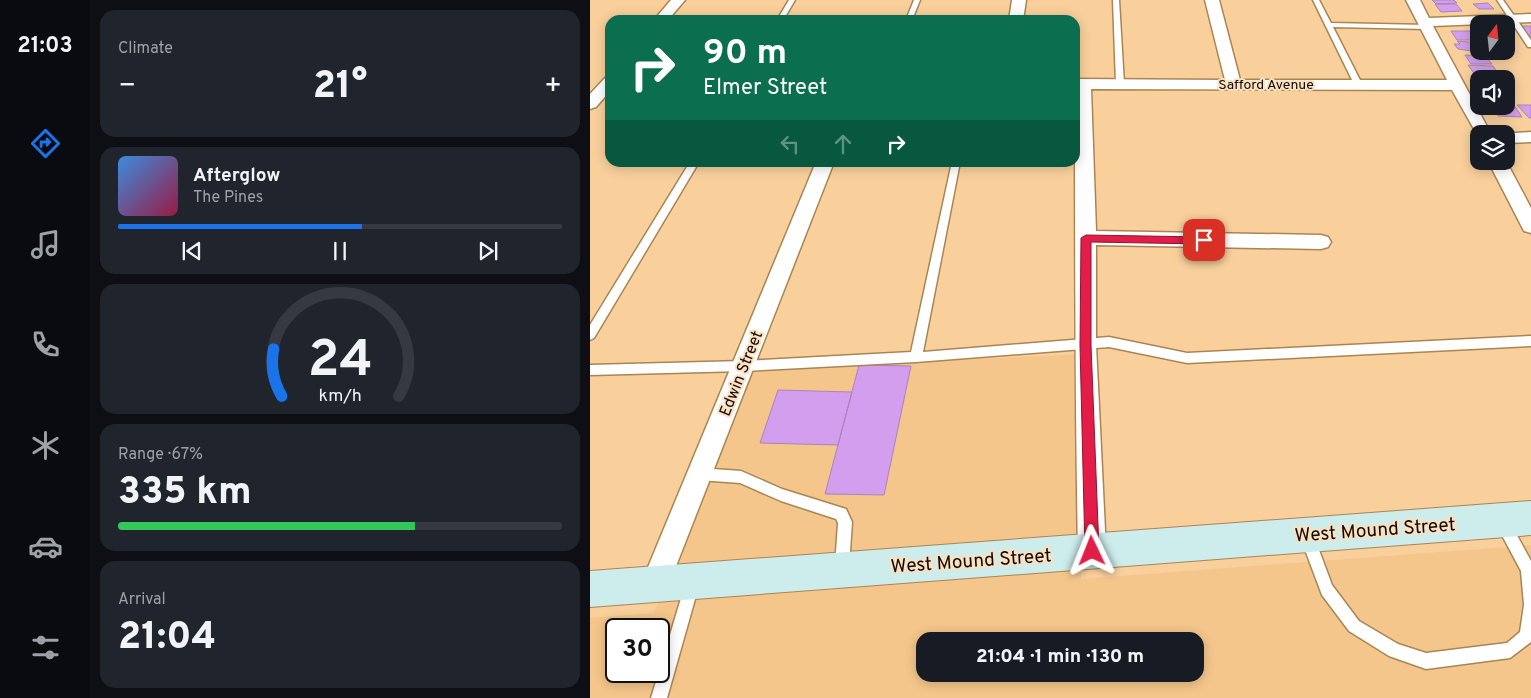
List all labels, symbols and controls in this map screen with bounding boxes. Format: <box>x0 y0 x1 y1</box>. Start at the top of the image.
north arrow <box>1470 15 1515 60</box>
map controls <box>1470 15 1515 170</box>
text: 90 m <box>703 32 787 76</box>
text: 21:03 <box>17 33 73 60</box>
icon: right <box>620 35 685 100</box>
text: Climate <box>118 39 173 59</box>
text: 21° <box>313 63 367 112</box>
text: − <box>118 69 136 105</box>
text: + <box>544 69 562 105</box>
button: sound <box>1470 70 1515 115</box>
text: Elmer Street <box>703 75 827 102</box>
street label: Safford Avenue <box>1218 77 1314 94</box>
button: layers <box>1470 125 1515 170</box>
icon: directions <box>28 126 63 161</box>
icon: left <box>776 130 804 158</box>
icon: ahead <box>829 130 857 158</box>
icon: right <box>882 130 910 158</box>
text: Afterglow <box>193 164 281 188</box>
text: The Pines <box>193 188 263 208</box>
pin <box>1183 219 1225 261</box>
icon: arrive <box>1190 226 1218 254</box>
icon: music <box>28 227 63 262</box>
icon: previous <box>178 237 206 265</box>
icon: pause <box>326 237 354 265</box>
icon: next <box>474 237 502 265</box>
icon: phone <box>28 327 63 362</box>
street label: Edwin Street <box>716 328 768 419</box>
text: 24 <box>307 329 373 395</box>
text: km/h <box>318 385 362 408</box>
icon: climate <box>28 428 63 463</box>
text: Range · 67% <box>118 445 203 465</box>
text: 335 km <box>118 469 252 518</box>
street label: West Mound Street <box>1294 513 1456 549</box>
position arrow <box>1065 524 1117 576</box>
icon: car <box>28 529 63 564</box>
street label: West Mound Street <box>890 544 1052 580</box>
text: Arrival <box>118 590 166 610</box>
text: 21:04 <box>118 614 216 663</box>
speed limit sign: 30 <box>605 618 670 683</box>
icon: filters <box>28 630 63 665</box>
text: 21:04 · 1 min · 130 m <box>976 645 1144 669</box>

